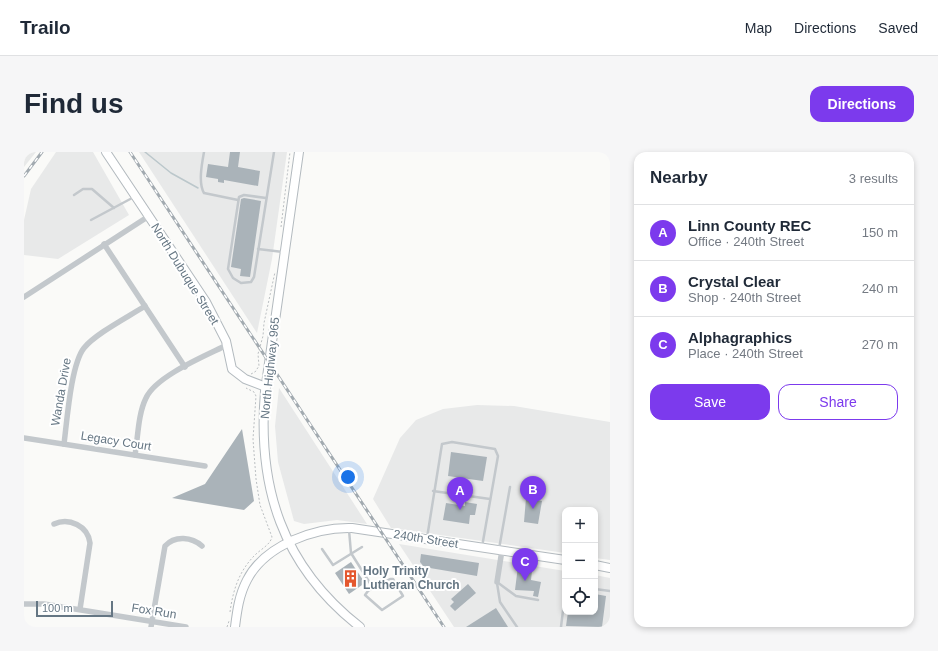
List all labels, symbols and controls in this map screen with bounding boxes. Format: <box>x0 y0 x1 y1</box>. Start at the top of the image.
text: Trailo <box>20 17 71 38</box>
text: Map <box>745 20 772 36</box>
text: Directions <box>794 20 856 36</box>
text: Saved <box>878 20 918 36</box>
button: Directions <box>810 86 914 122</box>
text: Find us <box>24 88 124 119</box>
text: Nearby <box>650 168 708 187</box>
text: 3 results <box>849 171 898 186</box>
text: Linn County REC <box>688 217 811 234</box>
street label: North Dubuque Street <box>148 221 222 328</box>
text: A <box>658 225 668 240</box>
text: 150 m <box>862 225 898 240</box>
text: Office · 240th Street <box>688 234 804 249</box>
text: Crystal Clear <box>688 273 781 290</box>
text: B <box>658 281 668 296</box>
text: 240 m <box>862 281 898 296</box>
text: Shop · 240th Street <box>688 290 801 305</box>
street label: North Highway 965 <box>258 316 282 419</box>
text: Alphagraphics <box>688 329 792 346</box>
text: C <box>658 337 668 352</box>
text: 270 m <box>862 337 898 352</box>
text: Place · 240th Street <box>688 346 803 361</box>
street label: Wanda Drive <box>48 357 74 427</box>
button: Save <box>650 384 770 420</box>
button: Share <box>778 384 898 420</box>
street label: Legacy Court <box>80 429 153 454</box>
your location <box>338 467 358 487</box>
pin: B <box>520 476 546 509</box>
pin: A <box>447 477 473 510</box>
map controls <box>562 507 598 615</box>
button: + <box>562 507 598 543</box>
street label: 240th Street <box>393 527 460 551</box>
button: − <box>562 543 598 579</box>
pin: C <box>512 548 538 581</box>
place label: Holy Trinity Lutheran Church <box>363 564 460 592</box>
building icon: Holy Trinity Lutheran Church <box>340 568 360 588</box>
button: locate <box>562 579 598 615</box>
scale bar <box>36 599 113 618</box>
street label: Fox Run <box>131 601 177 621</box>
text: 100 m <box>42 602 73 614</box>

